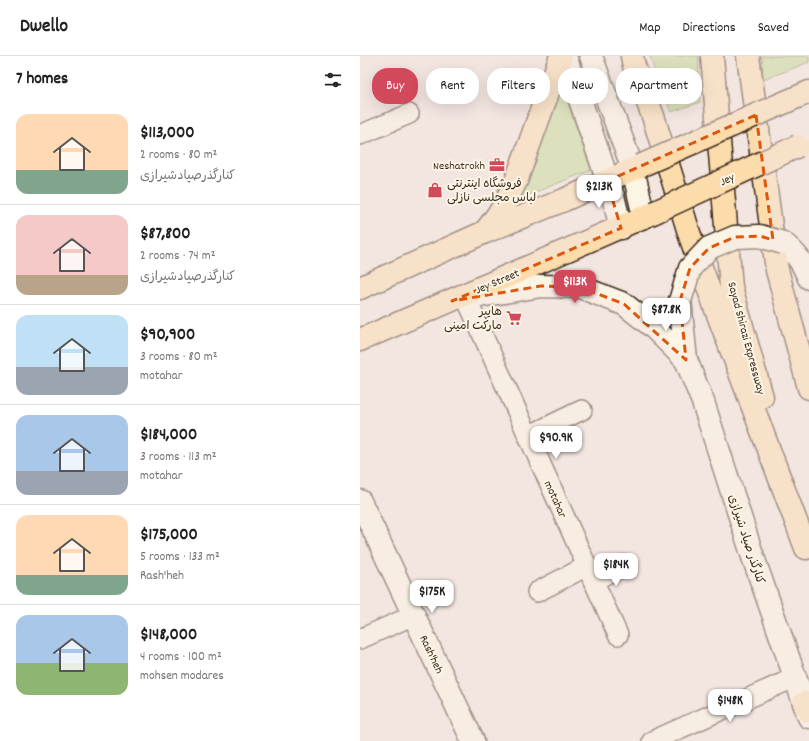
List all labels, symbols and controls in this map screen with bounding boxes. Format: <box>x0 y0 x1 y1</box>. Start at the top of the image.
text: Dwello <box>20 14 68 41</box>
text: Map <box>639 18 661 38</box>
text: Directions <box>683 18 736 38</box>
text: Saved <box>758 18 789 38</box>
text: 7 homes <box>16 68 68 92</box>
chip: Buy <box>372 68 418 104</box>
chip: Rent <box>426 68 479 104</box>
chip: Filters <box>487 68 550 104</box>
chip: New <box>558 68 608 104</box>
chip: Apartment <box>616 68 702 104</box>
icon: filters <box>322 69 344 91</box>
text: $113,000 <box>140 122 195 146</box>
icon: home <box>48 130 96 178</box>
text: 2 rooms · 80 m² <box>140 146 217 165</box>
office icon: Neshatrokh <box>488 156 506 174</box>
place label: Neshatrokh <box>433 158 485 175</box>
text: کنارگذرصیادشیرازی <box>140 167 235 186</box>
street label: Jey <box>717 169 739 191</box>
pin: $213K <box>571 175 627 209</box>
place label: فروشگاه اینترنتی لباس مجلسی نازلی <box>447 176 536 207</box>
text: $213K <box>586 178 612 197</box>
shop icon: فروشگاه اینترنتی لباس مجلسی نازلی <box>426 181 444 199</box>
text: $87,800 <box>140 223 191 247</box>
icon: home <box>48 231 96 279</box>
text: 2 rooms · 74 m² <box>140 247 215 266</box>
street label: Jey Street <box>473 265 523 299</box>
text: کنارگذرصیادشیرازی <box>140 268 235 287</box>
pin: $113K <box>547 270 603 304</box>
text: $113K <box>563 273 587 292</box>
street label: Sayad Shirazi Expressway <box>722 280 769 398</box>
pin: $87.8K <box>633 298 699 332</box>
text: $87.8K <box>651 301 681 320</box>
place label: هایپر مارکت امینی <box>444 304 502 335</box>
supermarket icon: هایپر مارکت امینی <box>505 309 523 327</box>
text: $90,900 <box>140 324 195 348</box>
icon: home <box>48 331 96 379</box>
text: 3 rooms · 80 m² <box>140 348 217 367</box>
text: motahar <box>140 367 182 386</box>
text: $184,000 <box>140 424 197 448</box>
pin: $90.9K <box>523 426 589 460</box>
text: $90.9K <box>539 429 573 448</box>
icon: home <box>48 431 96 479</box>
text: 3 rooms · 113 m² <box>140 448 217 467</box>
text: motahar <box>140 467 182 486</box>
street label: motahar <box>539 478 571 521</box>
street label: کنارگذر صیاد شیرازی <box>723 492 768 587</box>
text: $175,000 <box>140 524 198 548</box>
icon: home <box>48 531 96 579</box>
text: 5 rooms · 133 m² <box>140 548 220 567</box>
pin: $184K <box>588 553 644 587</box>
text: $184K <box>603 556 629 575</box>
text: Rash'heh <box>140 567 184 586</box>
pin: $175K <box>404 580 460 614</box>
text: $175K <box>419 583 445 602</box>
text: $148,000 <box>140 624 197 648</box>
icon: home <box>48 631 96 679</box>
street label: Rash'heh <box>414 633 447 677</box>
text: 4 rooms · 100 m² <box>140 648 222 667</box>
text: mohsen modares <box>140 667 224 686</box>
pin: $148K <box>702 689 758 723</box>
text: $148K <box>717 692 743 711</box>

